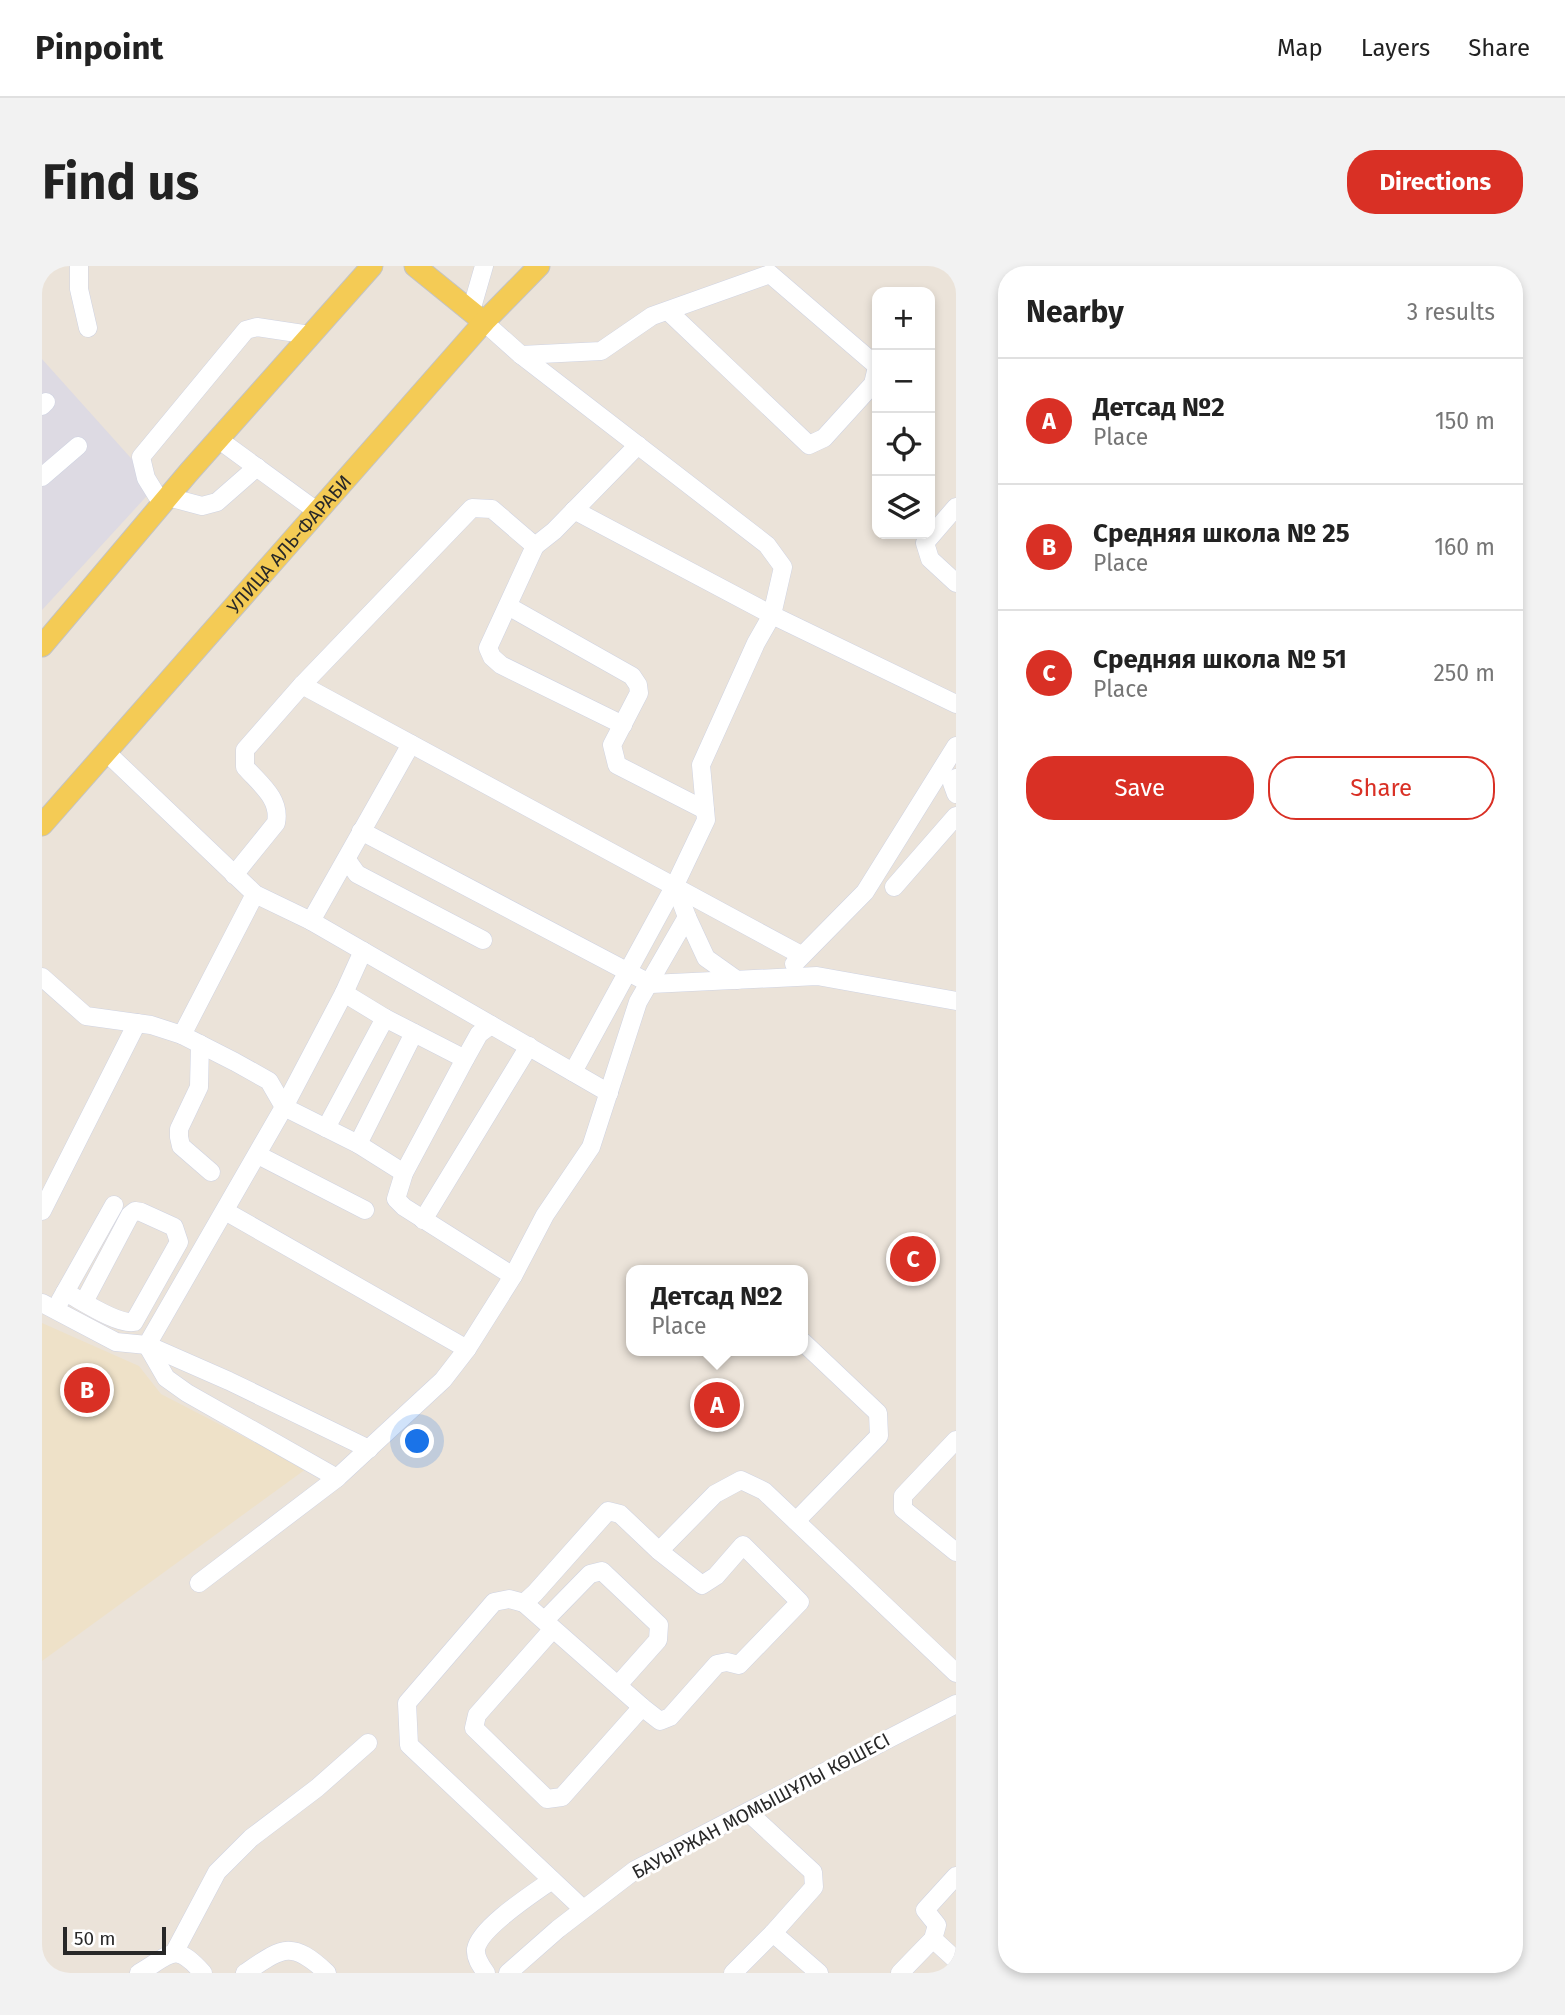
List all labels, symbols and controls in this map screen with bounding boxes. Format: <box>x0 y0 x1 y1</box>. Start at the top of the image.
text: Pinpoint <box>35 28 163 68</box>
text: Map <box>1277 34 1323 62</box>
text: Layers <box>1361 34 1430 62</box>
text: Share <box>1468 34 1530 62</box>
button: Directions <box>1347 150 1523 214</box>
text: Find us <box>42 153 199 212</box>
map controls <box>872 287 935 539</box>
button: + <box>872 287 935 350</box>
text: Nearby <box>1026 294 1124 330</box>
text: 3 results <box>1407 298 1495 326</box>
button: − <box>872 350 935 413</box>
text: Детсад №2 <box>1093 392 1225 423</box>
text: A <box>1042 407 1056 435</box>
text: 150 m <box>1435 407 1495 435</box>
button: locate <box>872 413 935 476</box>
text: Place <box>1093 423 1148 451</box>
street label: УЛИЦА АЛЬ-ФАРАБИ <box>222 470 356 618</box>
button: layers <box>872 476 935 539</box>
text: Средняя школа № 25 <box>1093 518 1350 549</box>
text: B <box>1042 533 1056 561</box>
text: 160 m <box>1434 533 1495 561</box>
text: Place <box>1093 549 1148 577</box>
text: Средняя школа № 51 <box>1093 644 1347 675</box>
text: C <box>1042 659 1056 687</box>
text: 250 m <box>1433 659 1495 687</box>
text: Place <box>1093 675 1148 703</box>
button: Save <box>1026 756 1254 820</box>
button: Share <box>1268 756 1495 820</box>
pin: C <box>890 1233 936 1285</box>
popup <box>626 1265 808 1356</box>
text: Детсад №2 <box>651 1281 783 1312</box>
text: Place <box>651 1312 707 1340</box>
pin: B <box>64 1364 110 1416</box>
pin: A <box>694 1379 740 1431</box>
your location <box>400 1424 434 1458</box>
street label: БАУЫРЖАН МОМЫШҰЛЫ КӨШЕСІ <box>628 1728 894 1884</box>
scale bar <box>63 1924 166 1956</box>
text: 50 m <box>74 1927 115 1950</box>

